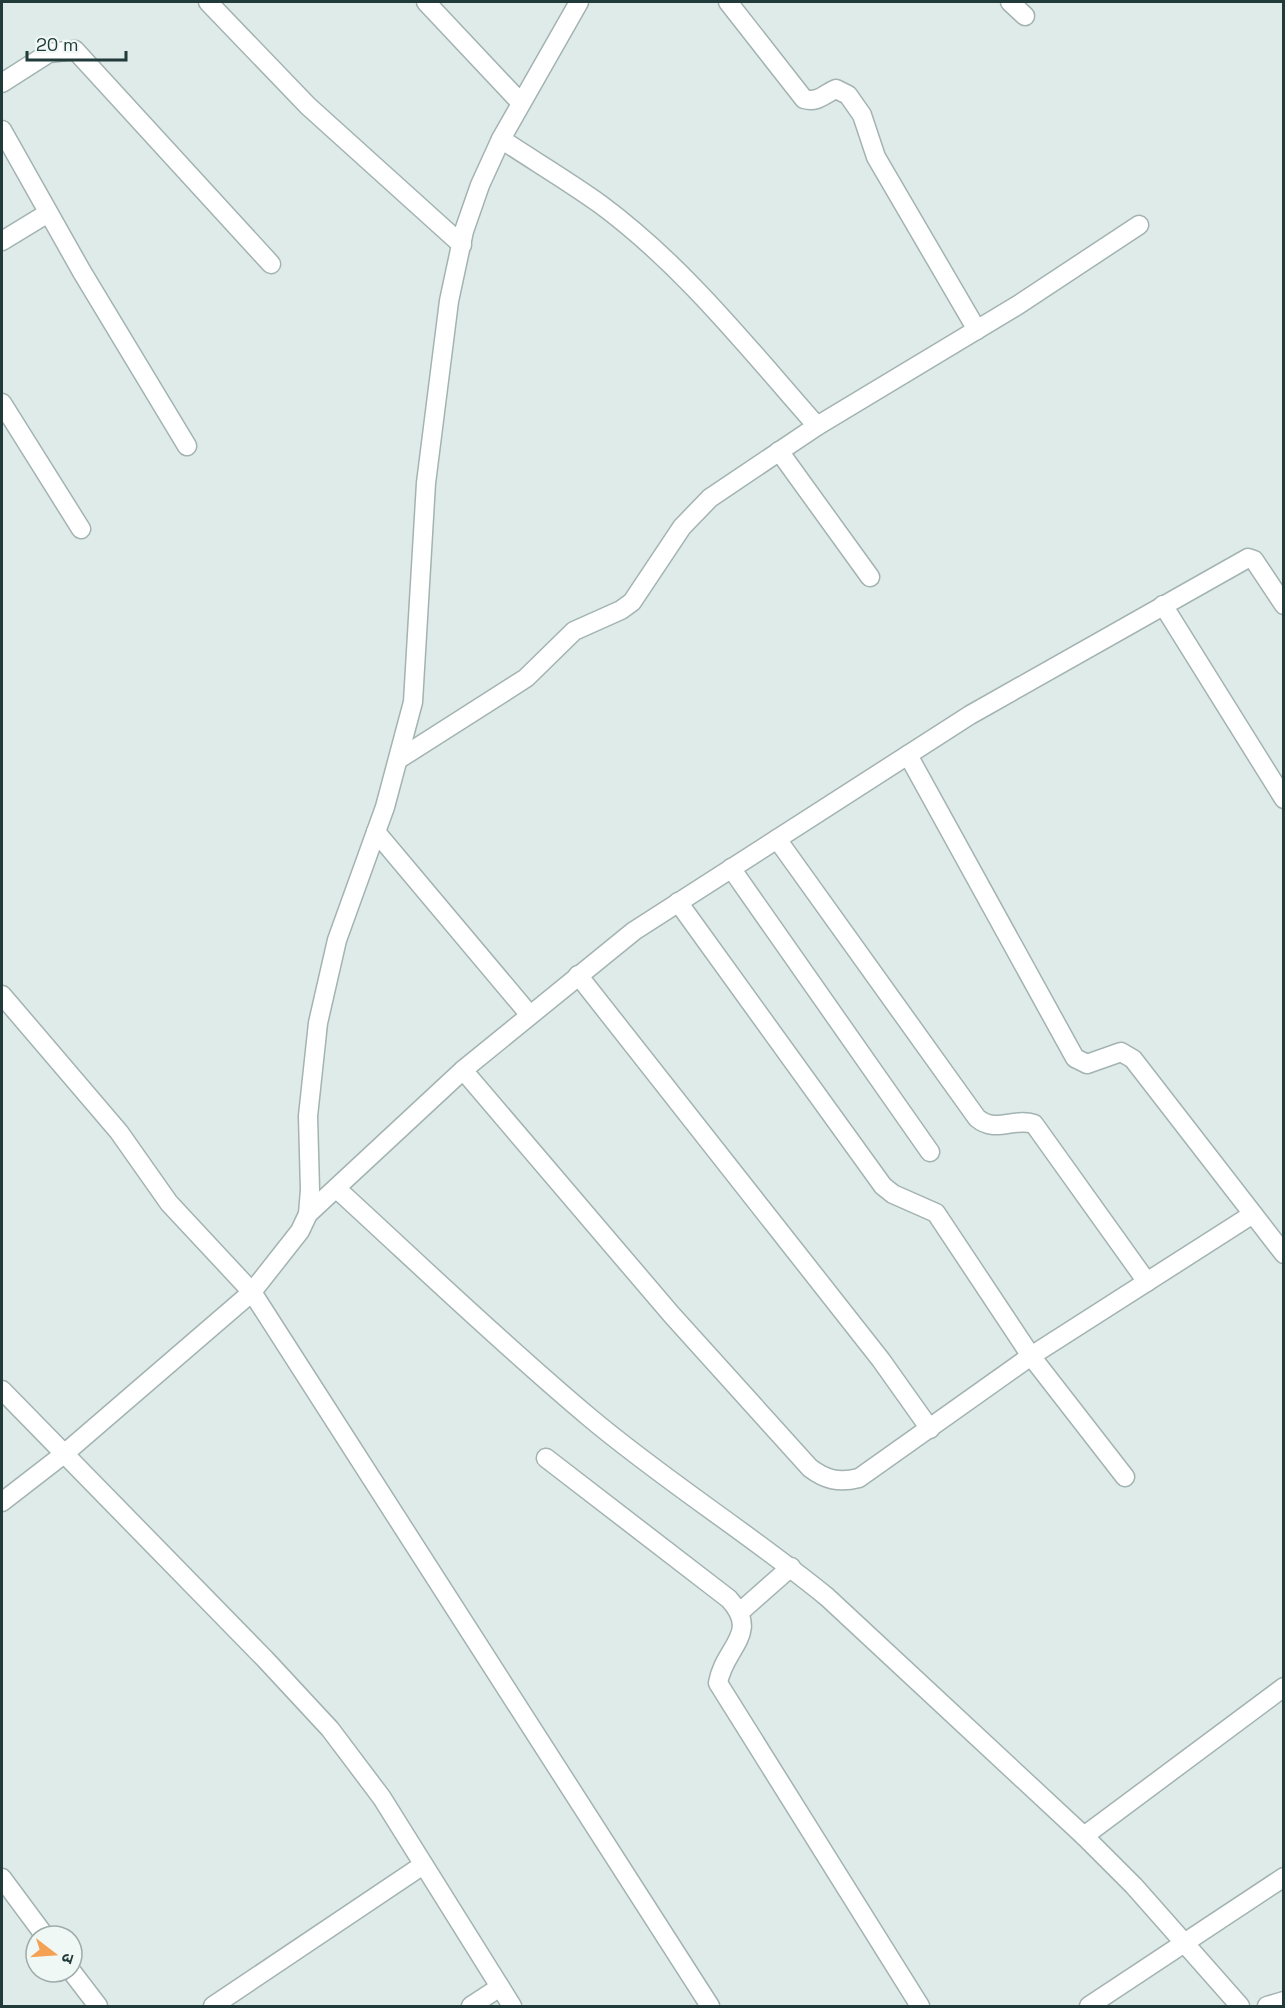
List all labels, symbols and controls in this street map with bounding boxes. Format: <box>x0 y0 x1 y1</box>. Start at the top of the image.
scale bar <box>27 24 126 62</box>
text: 20 m <box>36 33 79 56</box>
north arrow <box>24 1924 84 1984</box>
text: उ <box>56 1951 79 1966</box>

